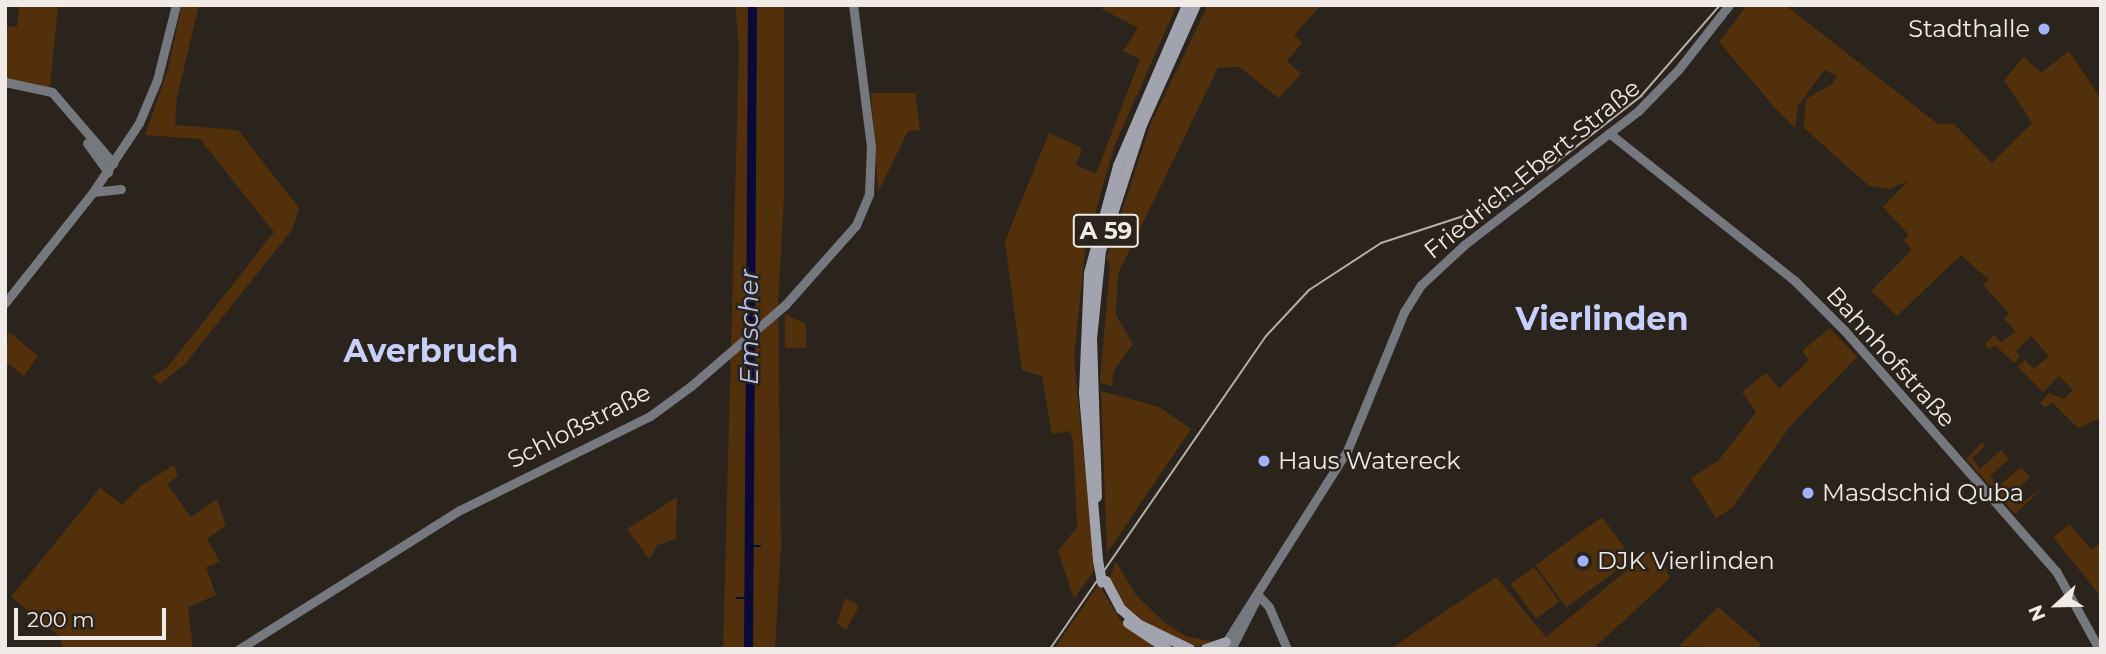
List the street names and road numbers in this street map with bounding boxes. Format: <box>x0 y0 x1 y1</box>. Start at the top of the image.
street label: Friedrich-Ebert-Straße <box>1418 73 1646 265</box>
road number: A 59 <box>1073 212 1139 250</box>
street label: Bahnhofstraße <box>1820 281 1962 433</box>
street label: Schloßstraße <box>503 378 655 474</box>

